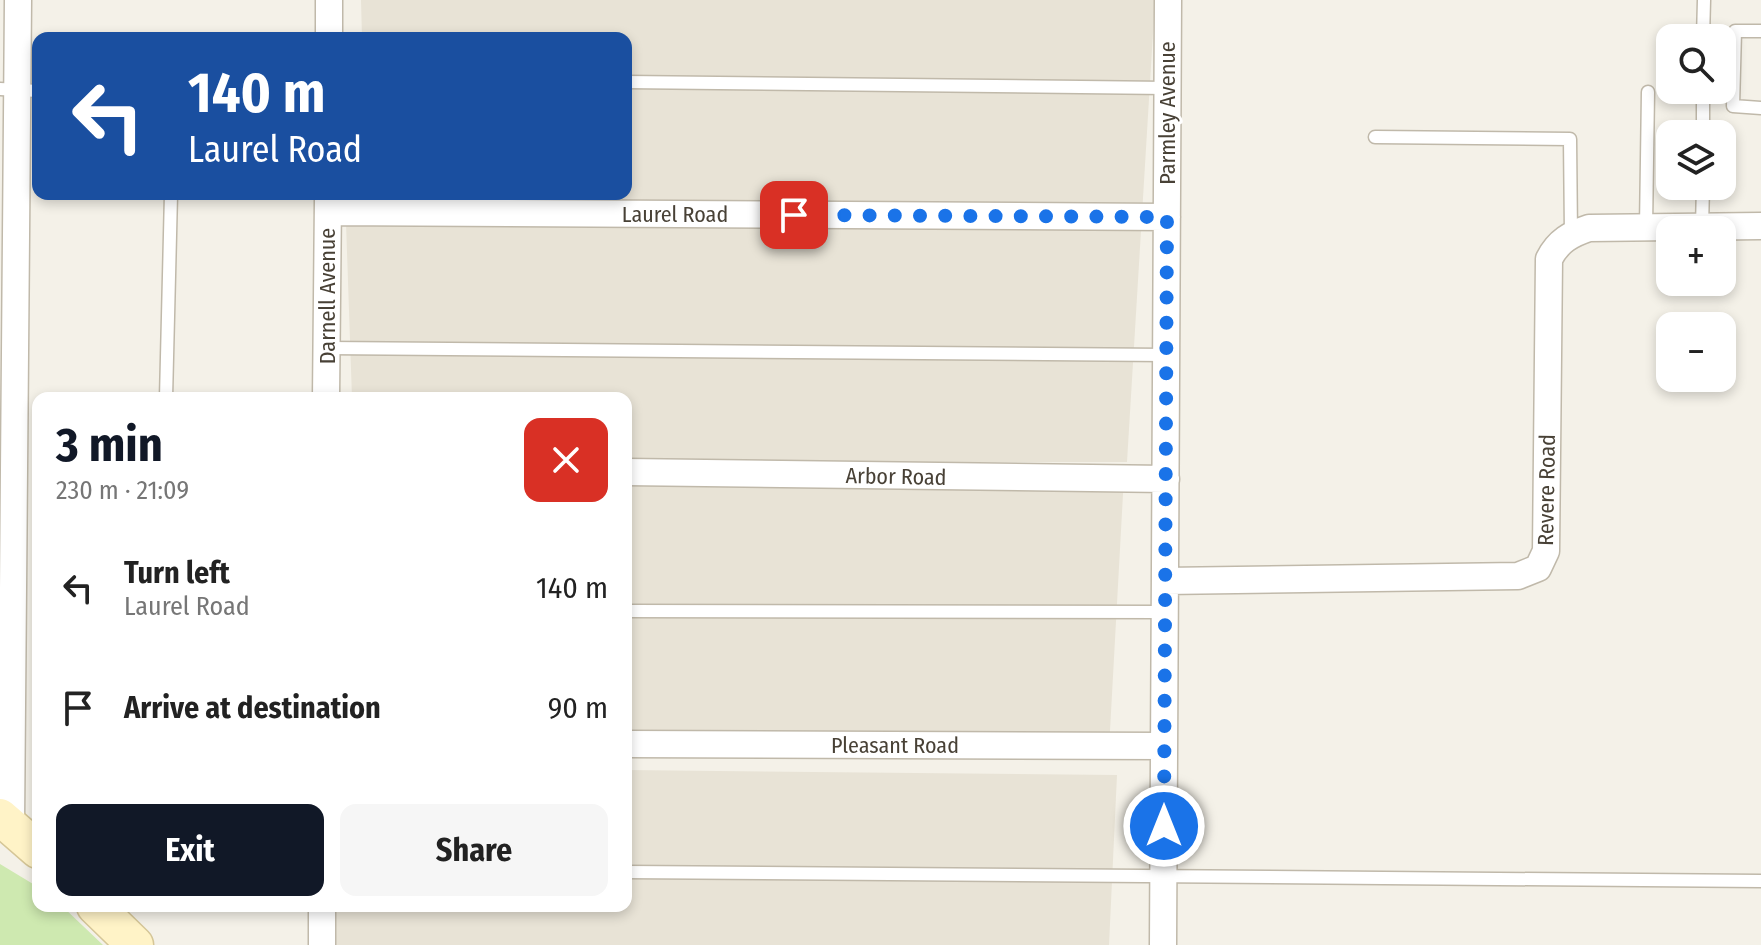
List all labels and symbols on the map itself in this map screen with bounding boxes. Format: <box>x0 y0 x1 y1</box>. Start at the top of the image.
street label: Parmley Avenue <box>1154 41 1181 185</box>
pin <box>760 181 828 249</box>
street label: Laurel Road <box>622 201 728 228</box>
street label: Darnell Avenue <box>314 228 341 364</box>
street label: Revere Road <box>1532 434 1561 546</box>
street label: Arbor Road <box>845 462 947 491</box>
street label: Pleasant Road <box>831 732 959 759</box>
position arrow <box>1122 784 1206 868</box>

